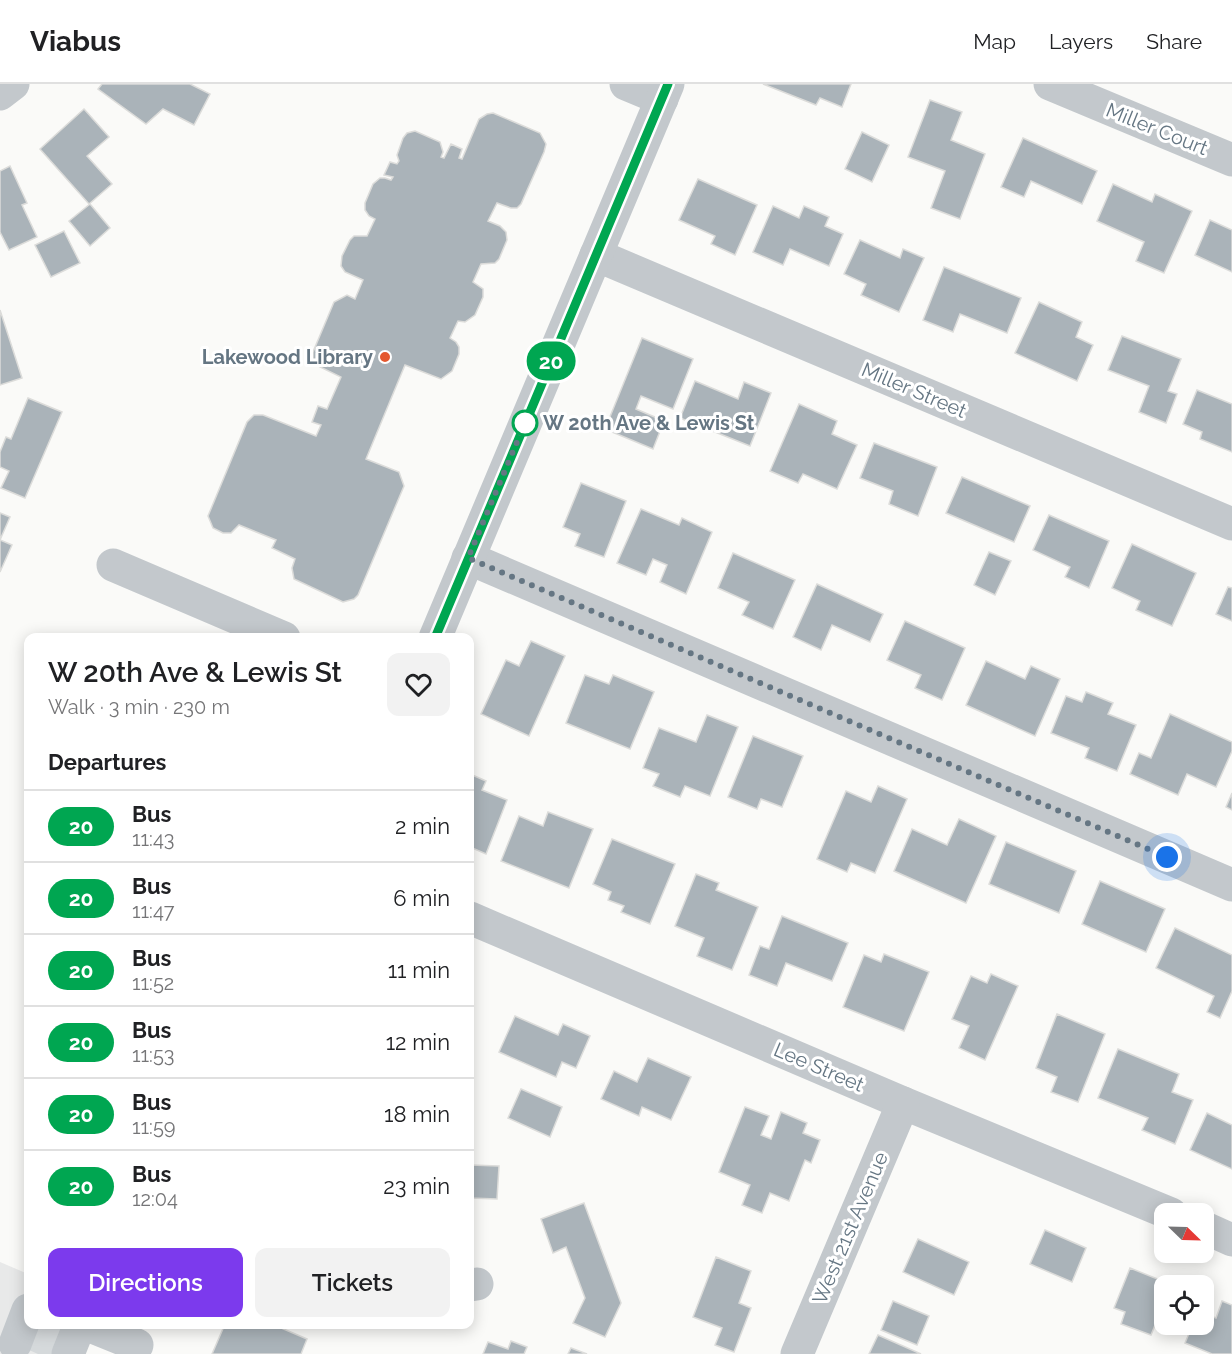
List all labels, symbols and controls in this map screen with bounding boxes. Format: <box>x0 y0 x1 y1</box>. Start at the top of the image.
text: Viabus <box>30 25 121 58</box>
text: Map <box>973 29 1016 54</box>
text: Layers <box>1049 29 1113 54</box>
text: Share <box>1146 29 1202 54</box>
street label: Miller Court <box>1103 98 1212 160</box>
line badge: 20 <box>524 342 578 380</box>
place label: Lakewood Library <box>202 345 373 369</box>
text: 20 <box>539 349 563 374</box>
marker: Lakewood Library <box>378 350 392 364</box>
street label: Miller Street <box>858 357 970 423</box>
marker: W 20th Ave & Lewis St <box>512 410 538 436</box>
place label: W 20th Ave & Lewis St <box>543 411 755 435</box>
button: heart <box>387 653 450 716</box>
text: W 20th Ave & Lewis St <box>48 656 342 689</box>
text: Walk · 3 min · 230 m <box>48 695 230 719</box>
text: Departures <box>48 749 166 775</box>
text: Bus <box>132 801 171 827</box>
text: 2 min <box>395 813 450 839</box>
text: 20 <box>69 814 93 839</box>
text: 11:43 <box>132 827 174 851</box>
your location <box>1152 842 1182 872</box>
text: Bus <box>132 873 171 899</box>
text: 6 min <box>393 885 450 911</box>
text: 20 <box>69 886 93 911</box>
text: 11:47 <box>132 899 174 923</box>
text: Bus <box>132 945 171 971</box>
text: 11 min <box>388 957 450 983</box>
text: 20 <box>69 958 93 983</box>
text: 11:52 <box>132 971 174 995</box>
text: Bus <box>132 1017 171 1043</box>
text: 12 min <box>386 1029 450 1055</box>
text: 20 <box>69 1030 93 1055</box>
street label: Lee Street <box>770 1037 868 1097</box>
text: 11:53 <box>132 1043 174 1067</box>
text: Bus <box>132 1089 171 1115</box>
text: 18 min <box>384 1101 450 1127</box>
text: 20 <box>69 1102 93 1127</box>
text: 11:59 <box>132 1115 176 1139</box>
street label: West 21st Avenue <box>807 1148 893 1308</box>
text: Bus <box>132 1161 171 1187</box>
text: 23 min <box>383 1173 450 1199</box>
text: 20 <box>69 1174 93 1199</box>
text: 12:04 <box>132 1187 178 1211</box>
north arrow <box>1154 1203 1214 1263</box>
map controls <box>1154 1203 1214 1335</box>
button: Directions <box>48 1248 243 1317</box>
button: Tickets <box>255 1248 450 1317</box>
button: locate <box>1154 1275 1214 1335</box>

